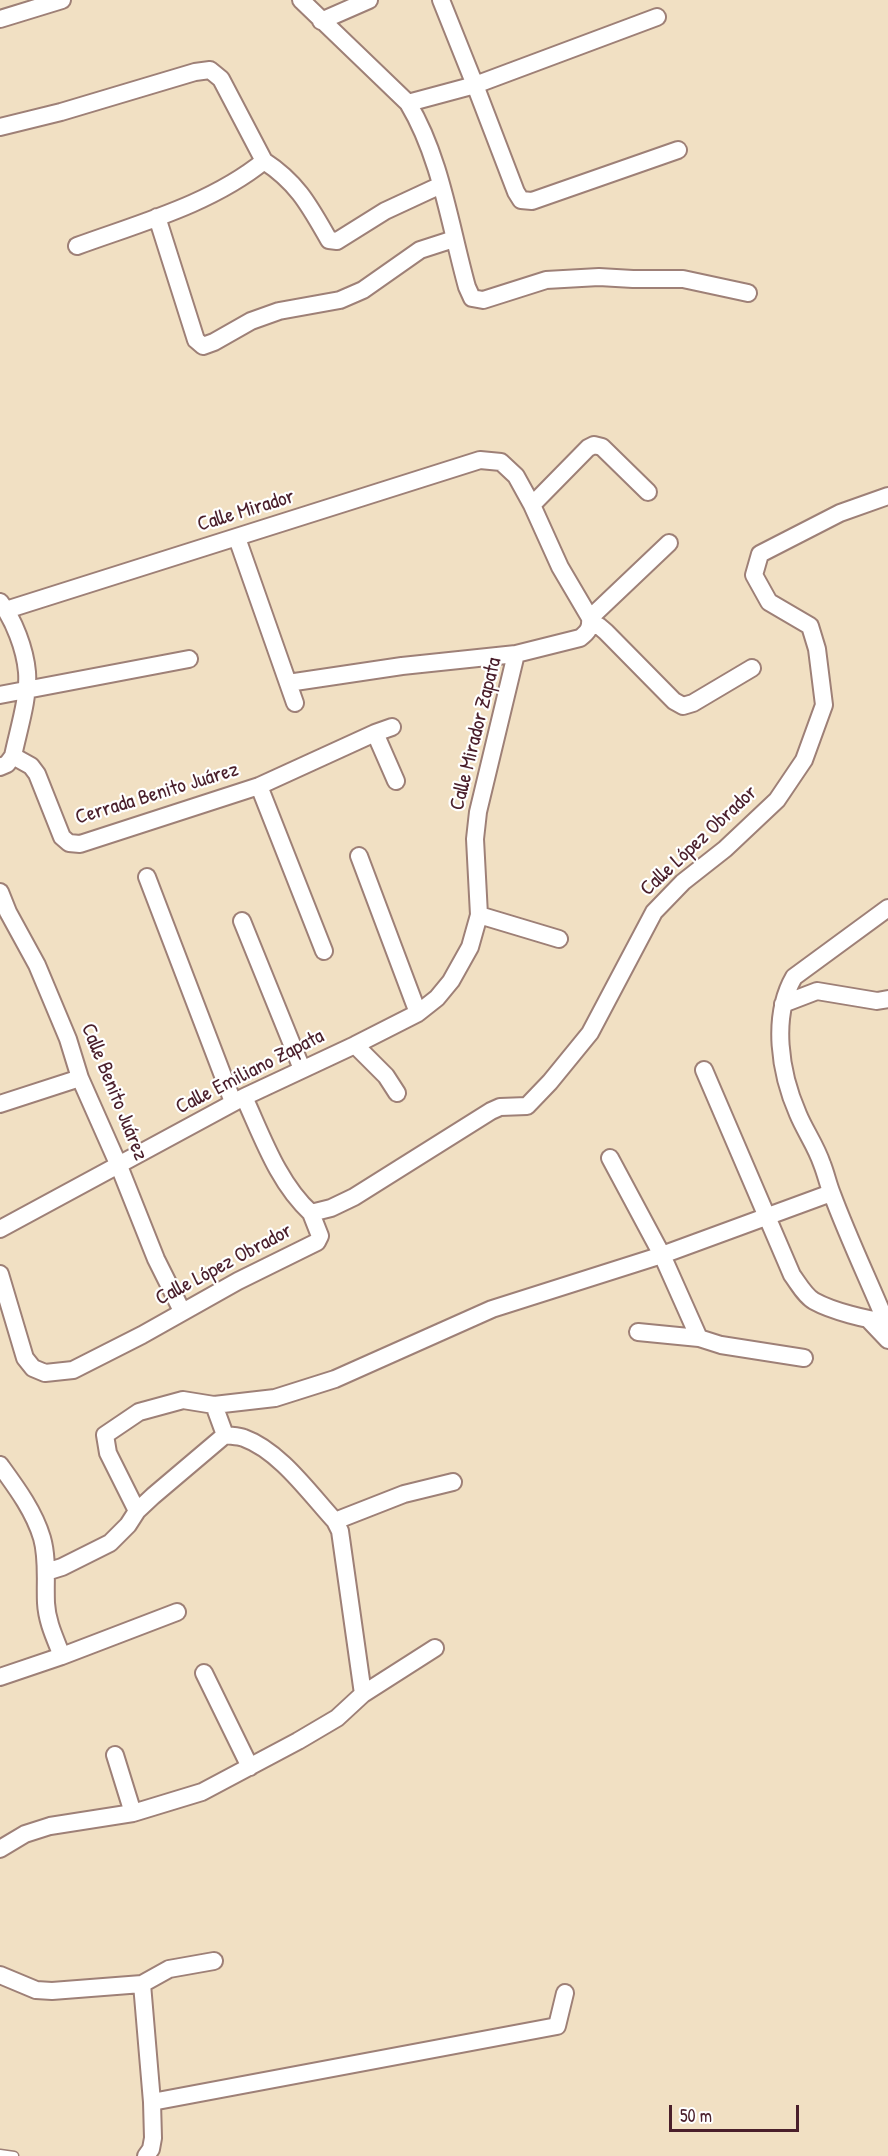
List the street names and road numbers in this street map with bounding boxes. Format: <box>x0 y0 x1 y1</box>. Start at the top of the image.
street label: Calle Mirador <box>194 484 298 538</box>
street label: Calle Mirador Zapata <box>445 655 507 813</box>
street label: Cerrada Benito Juárez <box>72 757 242 831</box>
street label: Calle López Obrador <box>635 780 763 902</box>
street label: Calle Benito Juárez <box>75 1020 153 1164</box>
street label: Calle Emiliano Zapata <box>172 1024 328 1120</box>
street label: Calle López Obrador <box>152 1218 296 1312</box>

